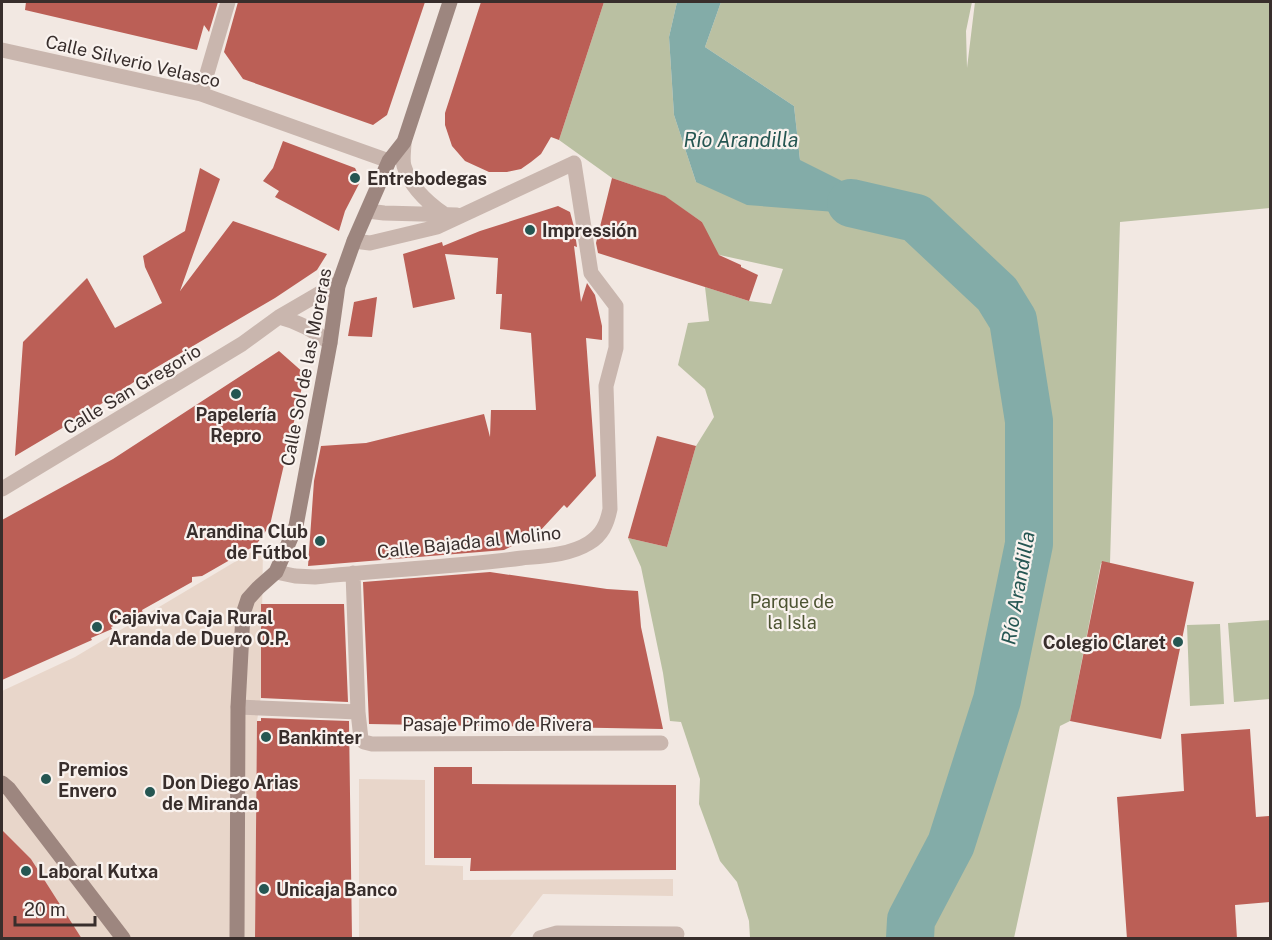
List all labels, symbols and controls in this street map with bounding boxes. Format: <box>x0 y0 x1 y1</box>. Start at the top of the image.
street label: Calle Silverio Velasco <box>43 31 223 91</box>
water label: Río Arandilla <box>684 128 798 152</box>
place label: Entrebodegas <box>367 168 487 189</box>
marker: Entrebodegas <box>348 171 362 185</box>
place label: Impressión <box>542 220 637 241</box>
marker: Impressión <box>523 223 537 237</box>
street label: Calle Sol de las Moreras <box>276 266 336 468</box>
street label: Calle San Gregorio <box>59 340 205 438</box>
marker: Papelería Repro <box>229 387 243 401</box>
place label: Papelería Repro <box>195 404 277 446</box>
place label: Arandina Club de Fútbol <box>186 521 308 563</box>
street label: Calle Bajada al Molino <box>376 522 562 562</box>
water label: Río Arandilla <box>996 529 1040 647</box>
marker: Arandina Club de Fútbol <box>313 534 327 548</box>
park label: Parque de la Isla <box>750 591 834 633</box>
place label: Cajaviva Caja Rural Aranda de Duero O.P. <box>109 607 289 649</box>
marker: Cajaviva Caja Rural Aranda de Duero O.P. <box>90 620 104 634</box>
place label: Colegio Claret <box>1043 632 1166 653</box>
marker: Colegio Claret <box>1171 635 1185 649</box>
street label: Pasaje Primo de Rivera <box>402 714 592 735</box>
place label: Bankinter <box>278 727 362 748</box>
marker: Bankinter <box>259 730 273 744</box>
place label: Premios Envero <box>58 759 128 801</box>
marker: Premios Envero <box>39 772 53 786</box>
place label: Don Diego Arias de Miranda <box>162 772 298 814</box>
marker: Don Diego Arias de Miranda <box>143 785 157 799</box>
place label: Laboral Kutxa <box>38 861 158 882</box>
marker: Laboral Kutxa <box>19 864 33 878</box>
place label: Unicaja Banco <box>276 879 397 900</box>
marker: Unicaja Banco <box>257 882 271 896</box>
scale bar <box>15 889 94 927</box>
text: 20 m <box>24 899 66 920</box>

